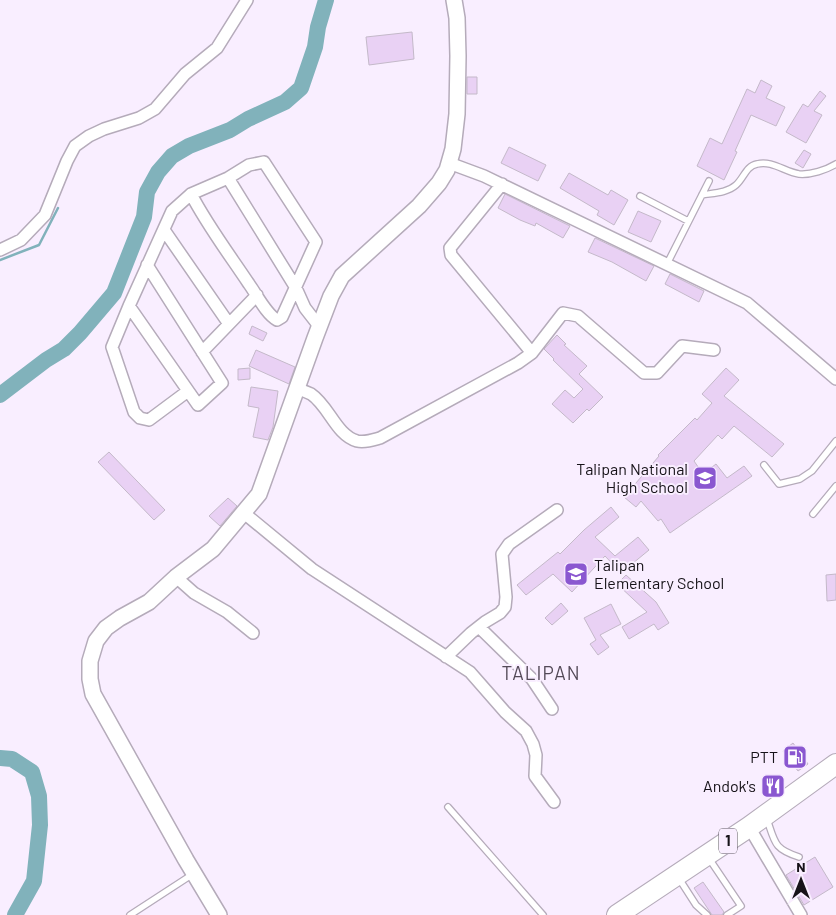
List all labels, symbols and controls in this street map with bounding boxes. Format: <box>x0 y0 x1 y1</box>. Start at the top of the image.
place label: Talipan National High School <box>576 459 688 496</box>
school or university icon: Talipan National High School <box>692 465 718 491</box>
place label: Talipan Elementary School <box>594 555 724 592</box>
school or university icon: Talipan Elementary School <box>563 561 589 587</box>
district label: TALIPAN <box>501 661 581 684</box>
fuel station icon: PTT <box>782 744 808 770</box>
place label: PTT <box>750 747 778 766</box>
restaurant icon: Andok's <box>760 773 786 799</box>
place label: Andok's <box>703 776 756 795</box>
road number: 1 <box>719 828 737 854</box>
north arrow <box>776 855 826 905</box>
text: N <box>796 858 806 875</box>

